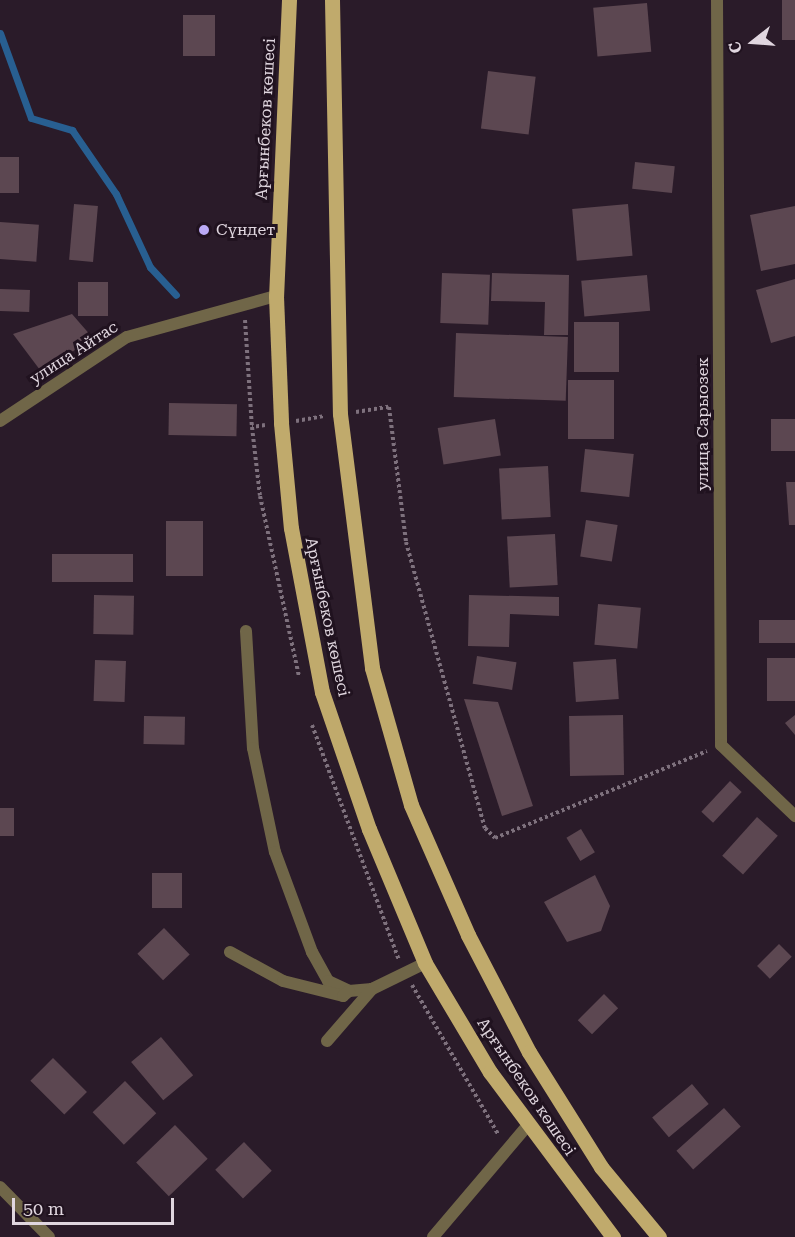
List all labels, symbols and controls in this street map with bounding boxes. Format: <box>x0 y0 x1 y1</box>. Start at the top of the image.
north arrow <box>723 12 783 72</box>
street label: Арғынбеков көшесі <box>252 38 280 200</box>
text: С <box>725 39 746 56</box>
place label: Сүндет <box>216 220 275 240</box>
marker: Сүндет <box>197 223 211 237</box>
street label: улица Айтас <box>26 317 122 389</box>
street label: улица Сарыозек <box>693 357 713 491</box>
street label: Арғынбеков көшесі <box>301 536 353 698</box>
street label: Арғынбеков көшесі <box>473 1015 579 1159</box>
scale bar <box>15 1186 177 1224</box>
text: 50 m <box>23 1198 64 1219</box>

